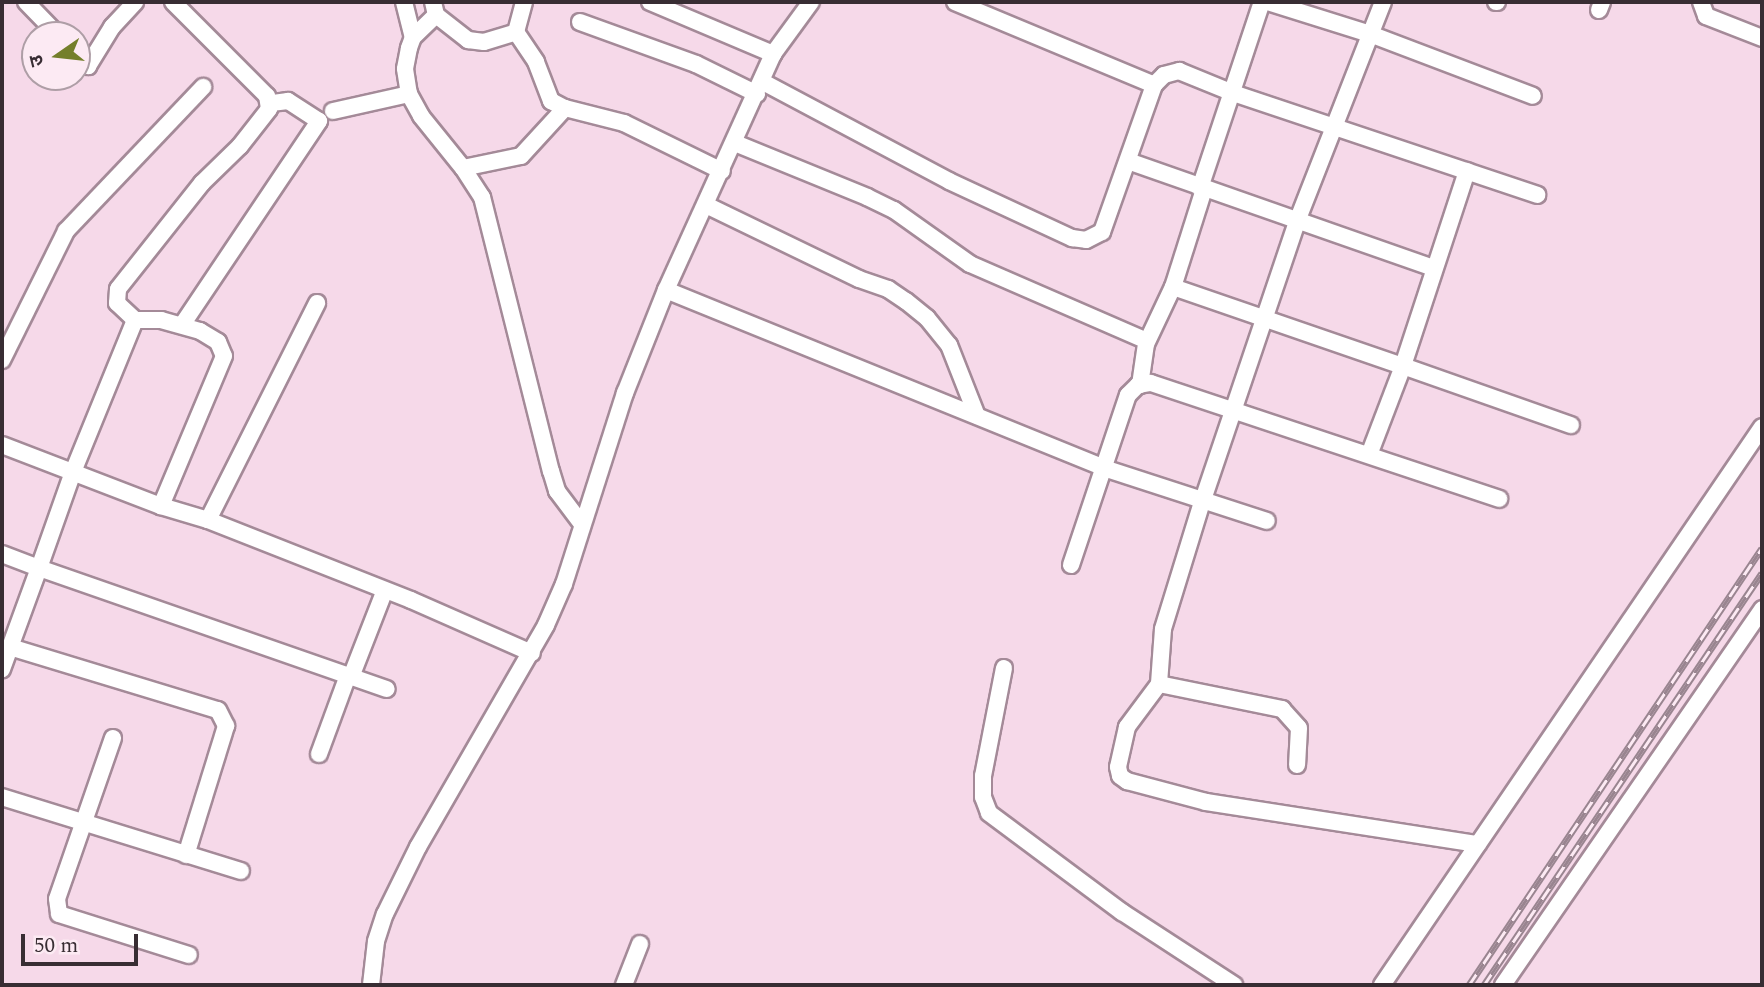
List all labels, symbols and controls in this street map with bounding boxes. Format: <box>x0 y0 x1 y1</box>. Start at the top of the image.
north arrow <box>21 21 91 91</box>
text: उ <box>22 52 52 70</box>
scale bar <box>24 920 142 964</box>
text: 50 m <box>34 930 78 962</box>

